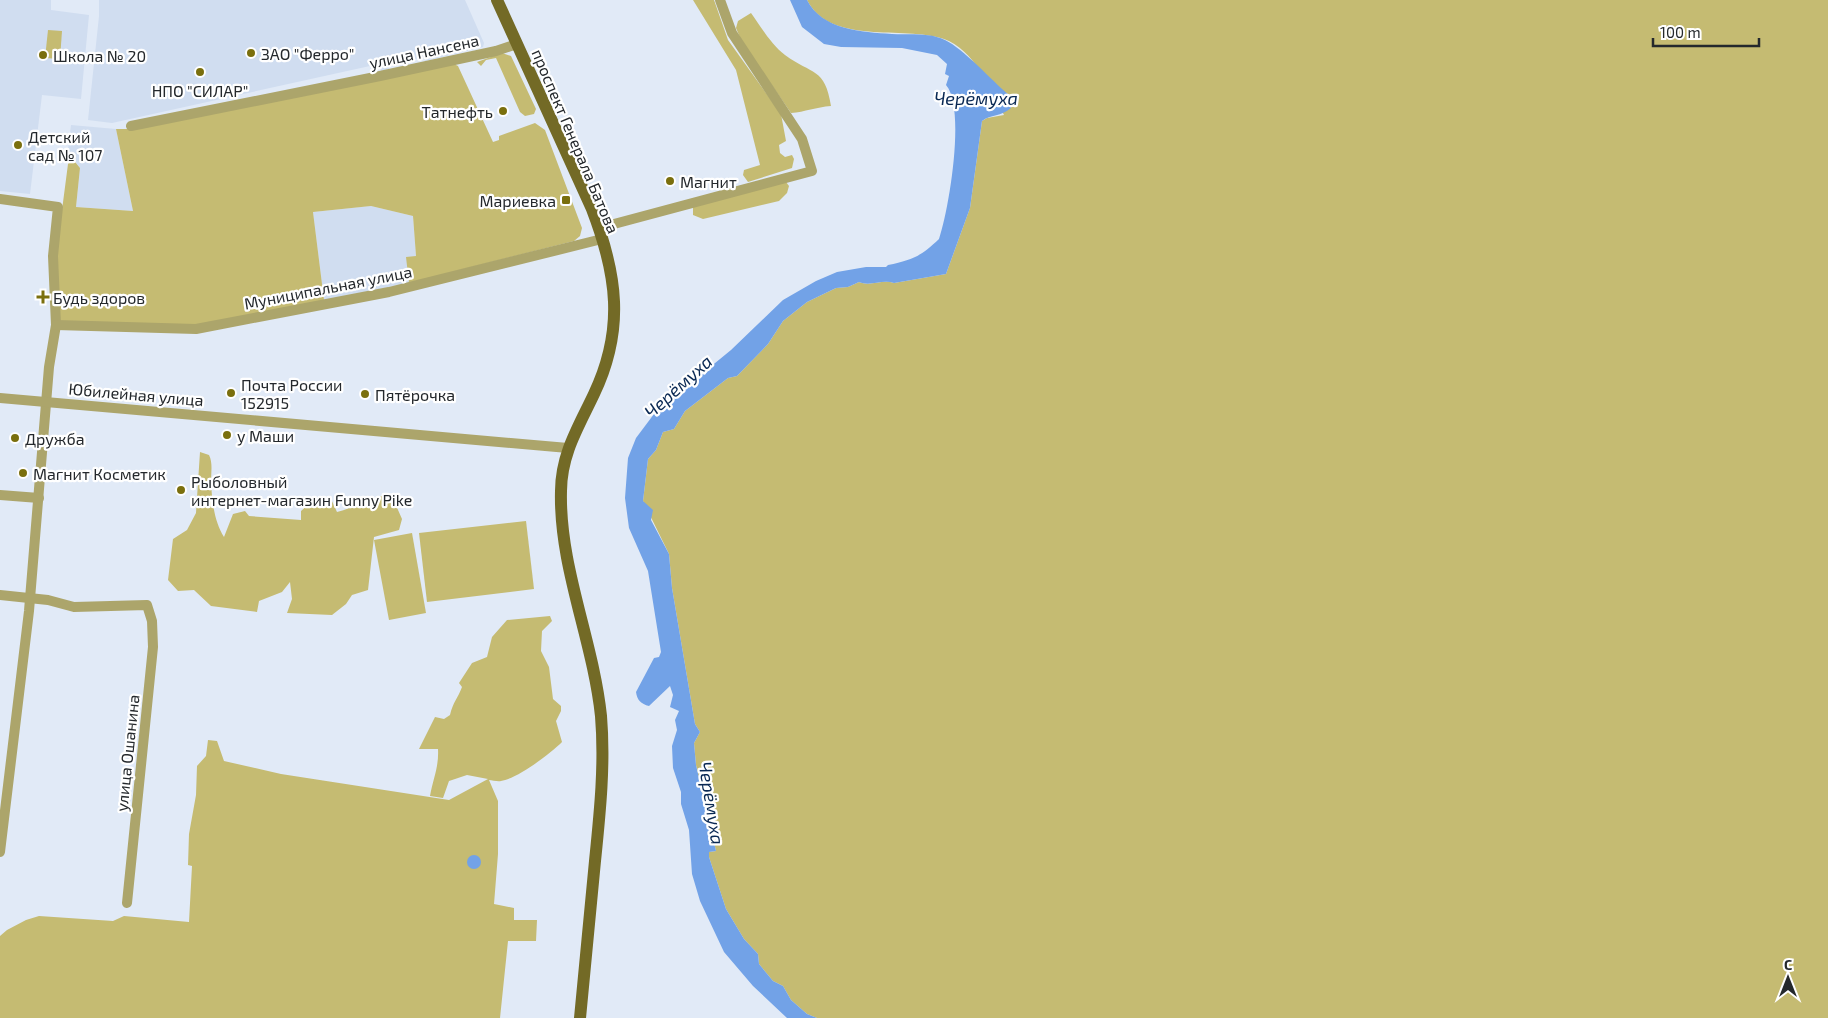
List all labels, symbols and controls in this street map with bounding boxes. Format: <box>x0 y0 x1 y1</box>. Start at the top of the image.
scale bar <box>1653 15 1759 47</box>
text: 100 m <box>1660 23 1701 41</box>
street label: улица Нансена <box>367 30 481 73</box>
place label: ЗАО "Ферро" <box>261 44 354 63</box>
place label: Школа № 20 <box>53 46 146 65</box>
street label: проспект Генерала Батова <box>529 46 623 236</box>
marker: ЗАО "Ферро" <box>245 47 257 59</box>
marker: Школа № 20 <box>37 49 49 61</box>
marker: НПО "СИЛАР" <box>194 66 206 78</box>
place label: НПО "СИЛАР" <box>152 81 248 100</box>
water label: Черёмуха <box>934 87 1018 109</box>
place label: Татнефть <box>421 102 493 121</box>
marker: Татнефть <box>497 105 509 117</box>
place label: Детский сад № 107 <box>28 127 103 164</box>
marker: Детский сад № 107 <box>12 139 24 151</box>
place label: Магнит <box>680 172 737 191</box>
marker: Магнит <box>664 175 676 187</box>
place label: Мариевка <box>480 191 556 210</box>
marker: Мариевка <box>560 194 572 206</box>
street label: Муниципальная улица <box>242 261 414 314</box>
place label: Будь здоров <box>53 288 145 308</box>
marker: Будь здоров <box>37 291 49 303</box>
water label: Черёмуха <box>640 350 716 422</box>
place label: Почта России 152915 <box>241 375 343 412</box>
street label: Юбилейная улица <box>68 379 204 410</box>
place label: Пятёрочка <box>375 385 455 404</box>
marker: Почта России 152915 <box>225 387 237 399</box>
marker: Пятёрочка <box>359 388 371 400</box>
place label: у Маши <box>237 426 294 446</box>
place label: Дружба <box>25 429 85 449</box>
marker: у Маши <box>221 429 233 441</box>
marker: Дружба <box>9 432 21 444</box>
place label: Магнит Косметик <box>33 464 166 483</box>
marker: Магнит Косметик <box>17 467 29 479</box>
place label: Рыболовный интернет-магазин Funny Pike <box>191 472 412 509</box>
marker: Рыболовный интернет-магазин Funny Pike <box>175 484 187 496</box>
street label: улица Ошанина <box>111 694 144 813</box>
water label: Черёмуха <box>695 760 729 846</box>
north arrow <box>1763 953 1813 1003</box>
text: С <box>1784 956 1792 973</box>

